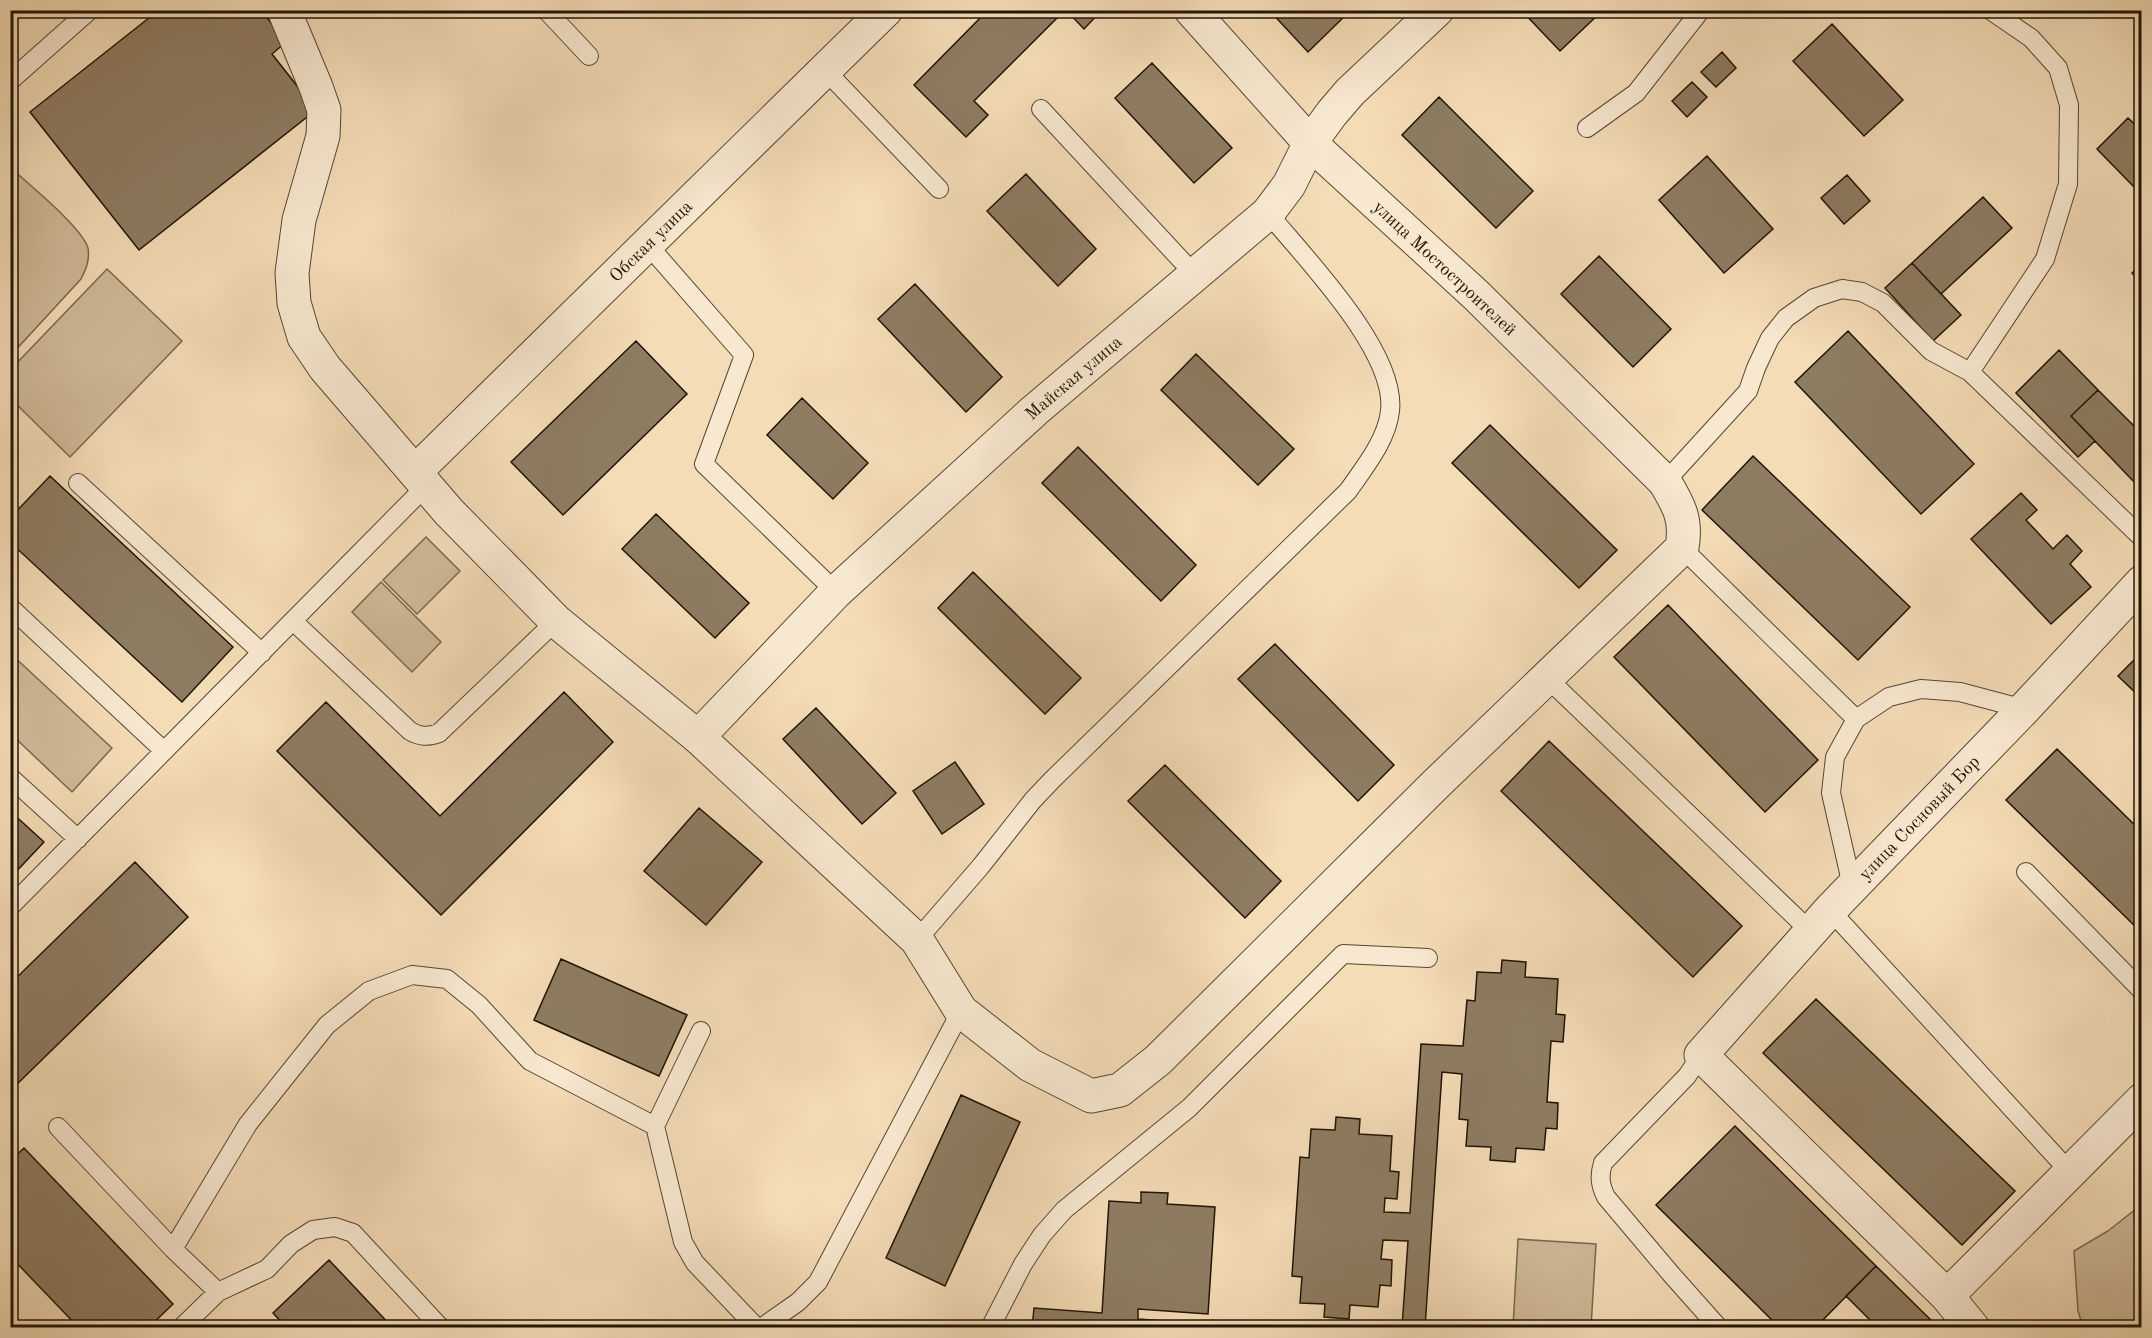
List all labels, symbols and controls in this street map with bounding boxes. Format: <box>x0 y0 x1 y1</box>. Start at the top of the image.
street label: Обская улица <box>606 197 696 286</box>
street label: улица Мостостроителей <box>1369 198 1519 340</box>
street label: Майская улица <box>1022 333 1126 424</box>
street label: улица Сосновый Бор <box>1856 753 1984 884</box>

